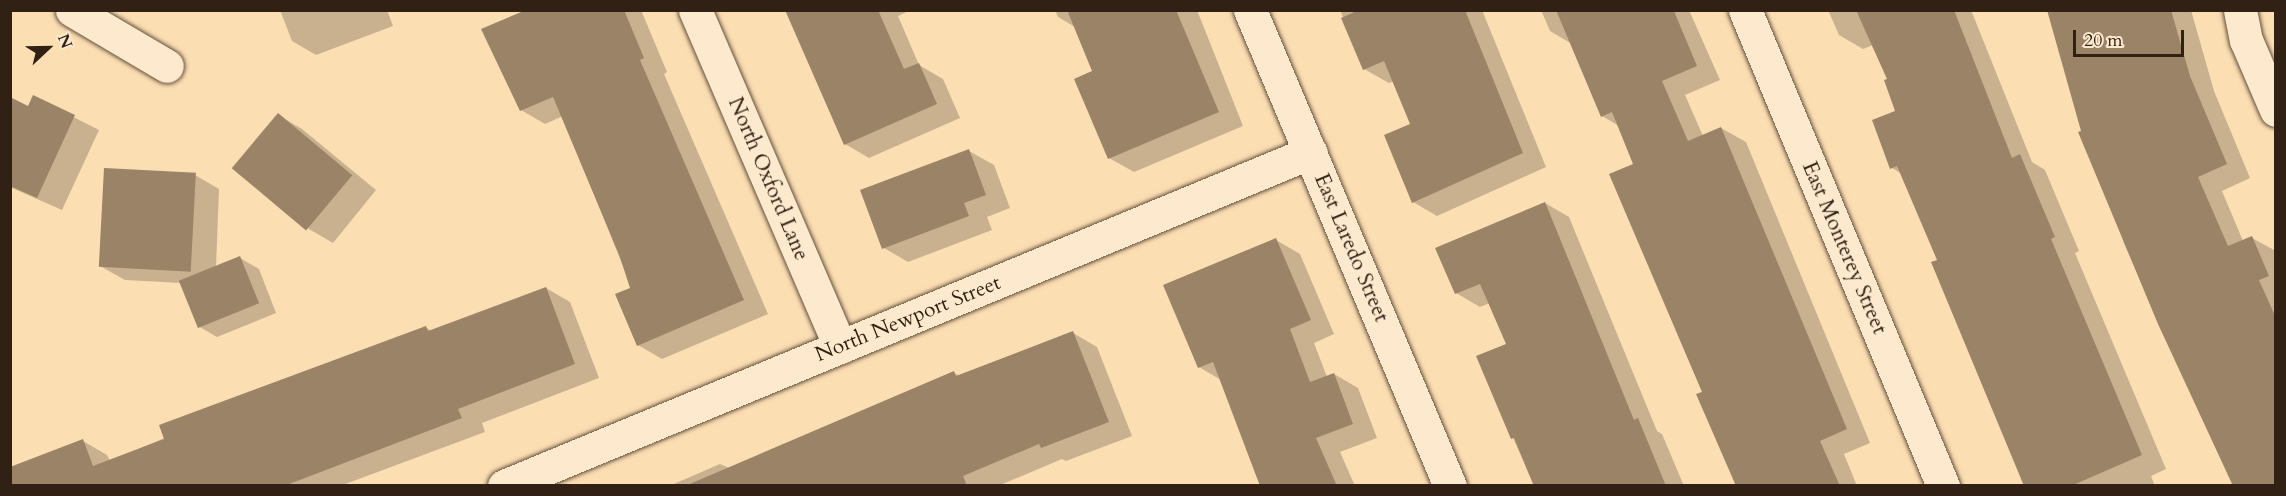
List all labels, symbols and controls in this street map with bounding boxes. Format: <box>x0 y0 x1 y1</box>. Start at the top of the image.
north arrow <box>18 18 78 78</box>
scale bar <box>2076 18 2187 56</box>
text: 20 m <box>2084 28 2123 53</box>
text: N <box>52 31 77 52</box>
street label: North Oxford Lane <box>722 94 814 264</box>
street label: East Monterey Street <box>1796 158 1892 338</box>
street label: East Laredo Street <box>1308 170 1394 326</box>
street label: North Newport Street <box>811 270 1005 368</box>

